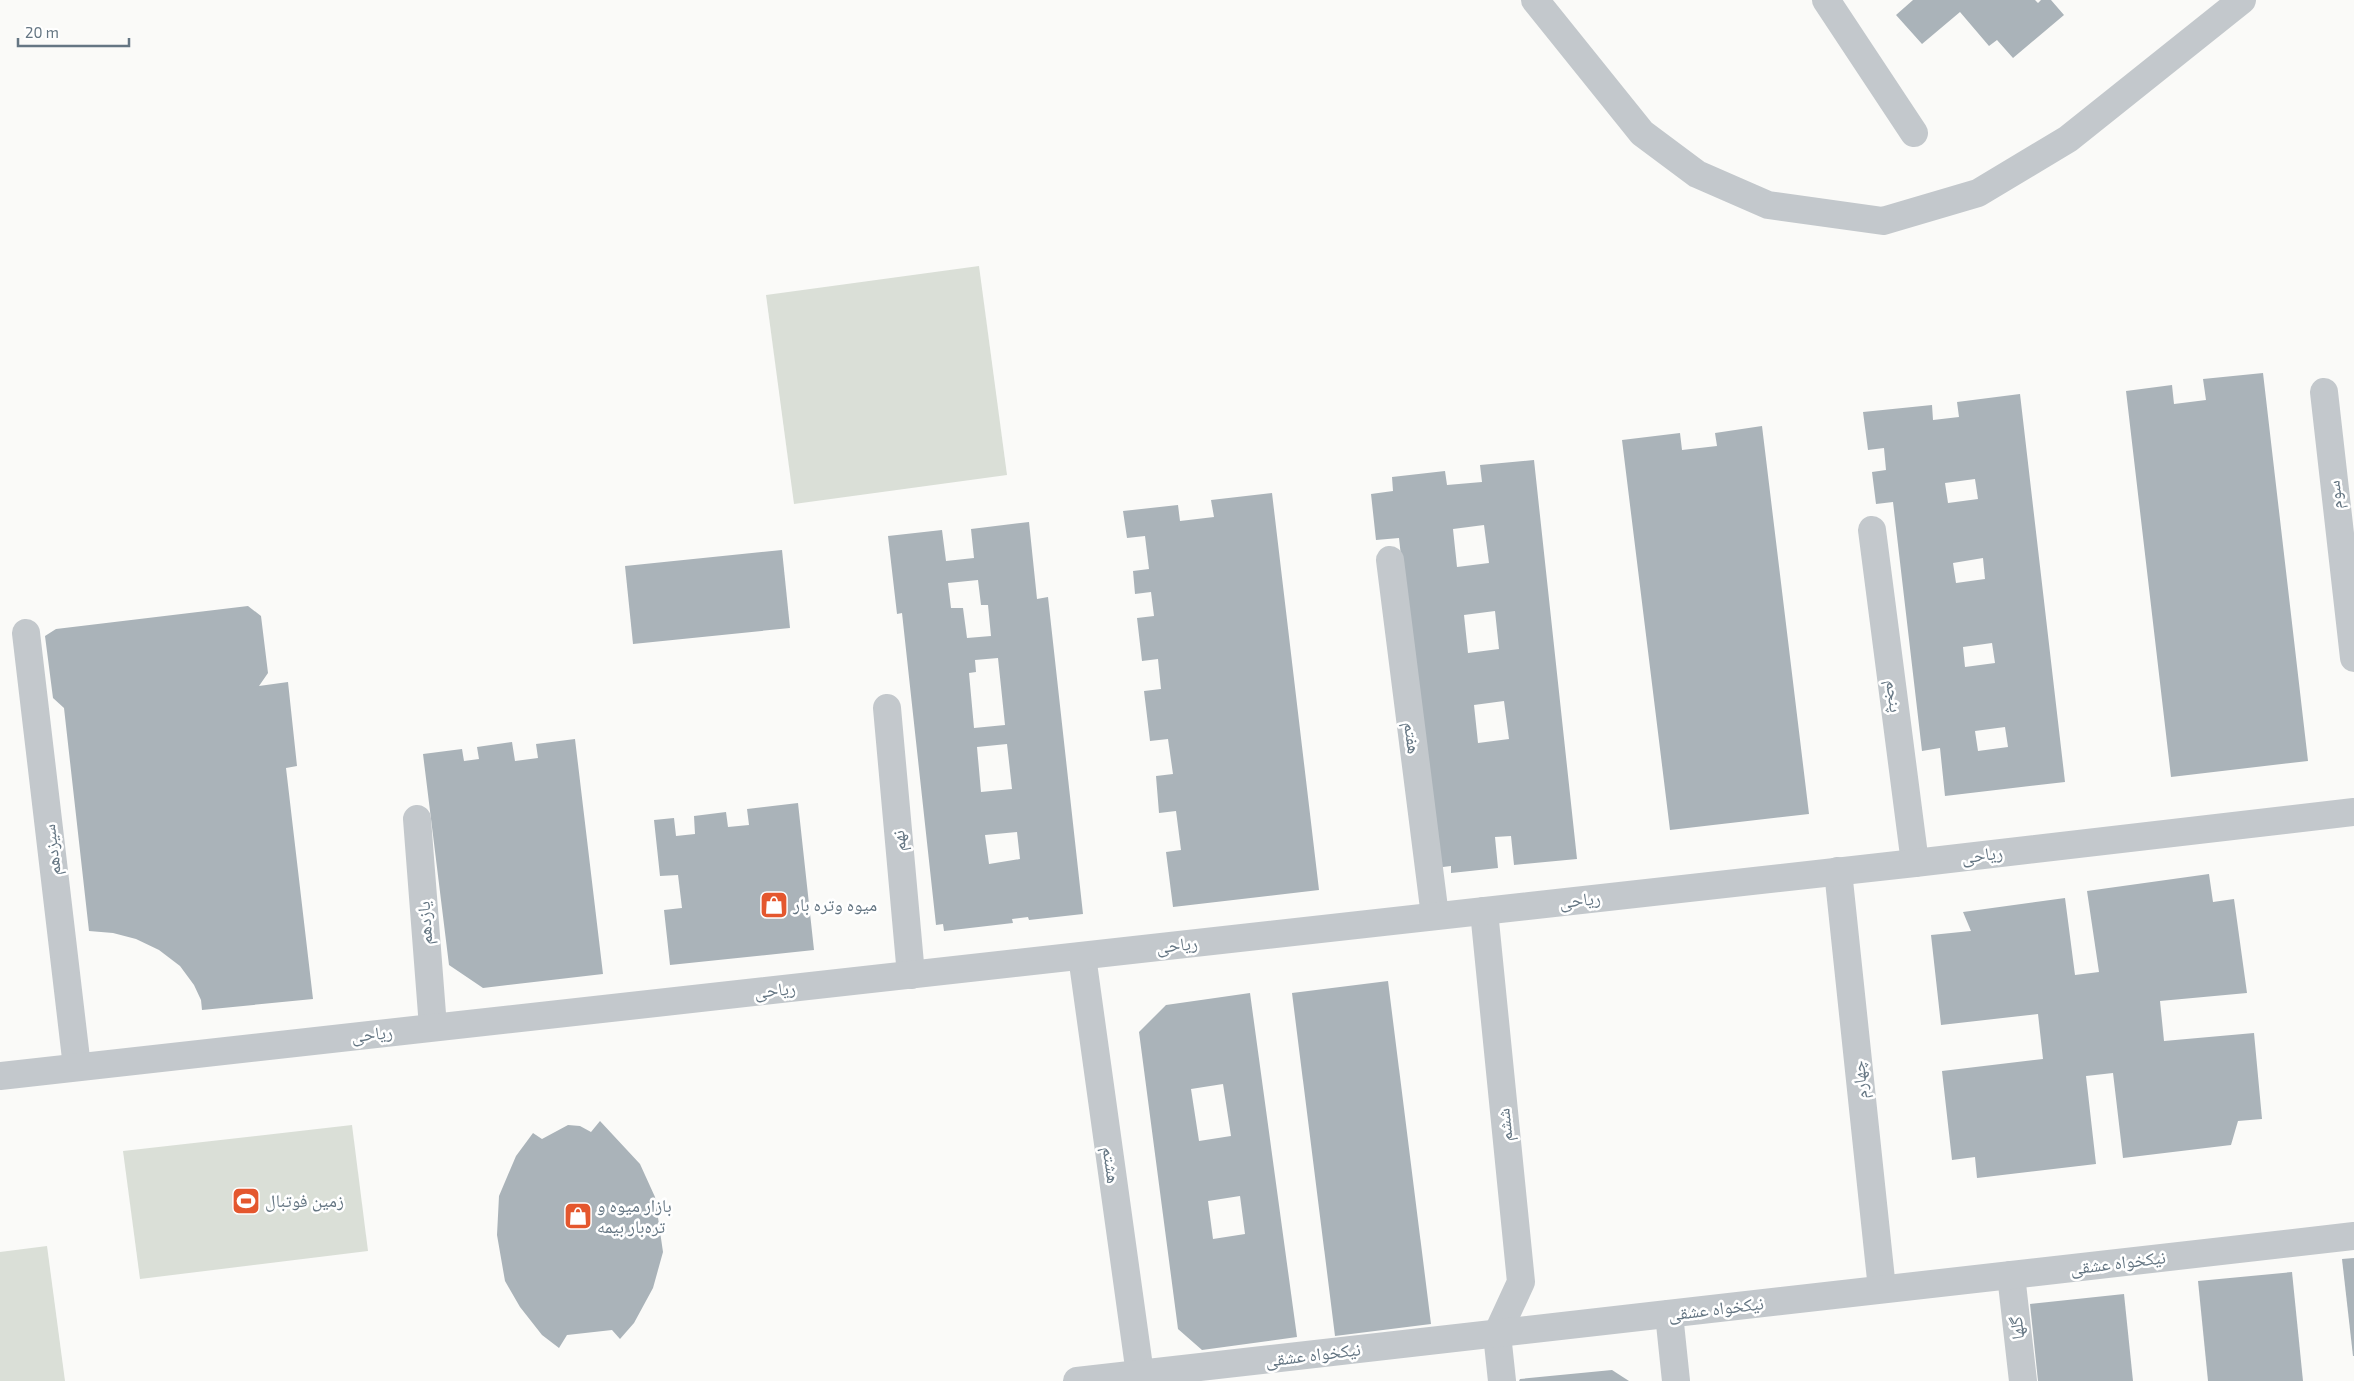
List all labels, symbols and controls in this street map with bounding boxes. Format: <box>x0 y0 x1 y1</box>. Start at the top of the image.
scale bar <box>18 15 129 47</box>
text: 20 m <box>25 23 59 41</box>
street label: سوم <box>2321 479 2349 511</box>
street label: پنجم <box>1880 678 1908 714</box>
street label: هفتم <box>1398 721 1426 755</box>
street label: سیزدهم <box>37 823 67 877</box>
street label: نهم <box>886 829 912 853</box>
street label: ریاحی <box>1960 841 2004 868</box>
street label: ریاحی <box>1558 886 1602 913</box>
shop icon: میوه وتره بار <box>759 890 789 920</box>
place label: میوه وتره بار <box>792 893 877 916</box>
street label: یازدهم <box>412 900 438 946</box>
street label: ریاحی <box>1155 931 1199 958</box>
street label: ریاحی <box>753 976 797 1003</box>
street label: ریاحی <box>350 1020 394 1047</box>
street label: چهارم <box>1846 1060 1874 1100</box>
street label: ششم <box>1491 1107 1519 1143</box>
street label: هشتم <box>1097 1145 1125 1185</box>
sports icon: زمین فوتبال <box>231 1186 261 1216</box>
place label: زمین فوتبال <box>265 1189 344 1212</box>
place label: بازار میوه و تره‌بار بیمه <box>597 1194 672 1238</box>
shop icon: بازار میوه و تره‌بار بیمه <box>563 1201 593 1231</box>
street label: نیکخواه عشقی <box>2069 1245 2167 1280</box>
street label: نیکخواه عشقی <box>1667 1291 1765 1326</box>
street label: گلها <box>2004 1315 2028 1341</box>
street label: نیکخواه عشقی <box>1264 1337 1362 1372</box>

